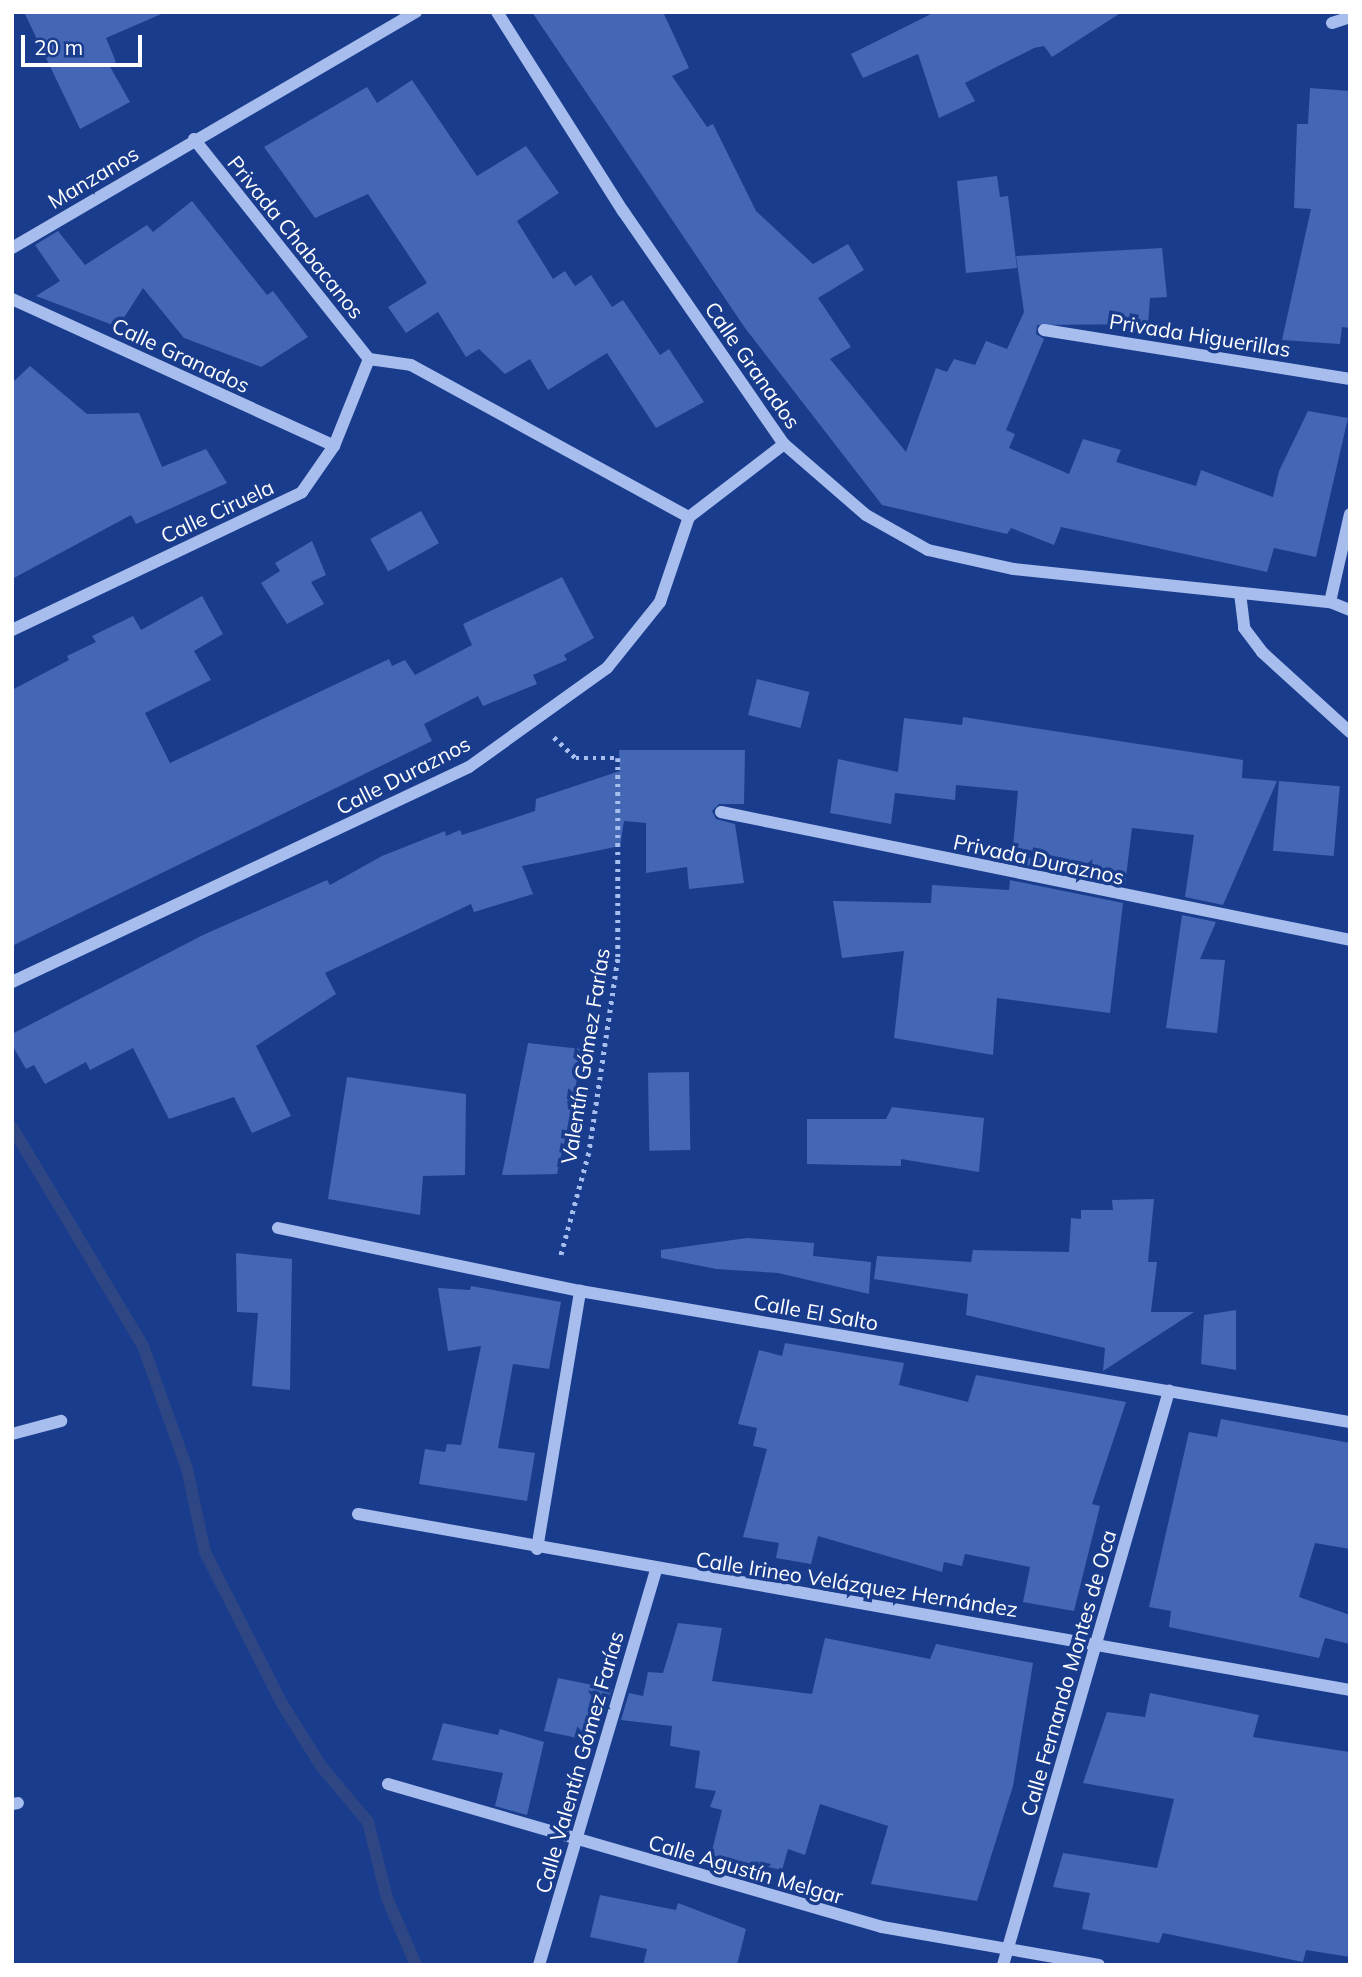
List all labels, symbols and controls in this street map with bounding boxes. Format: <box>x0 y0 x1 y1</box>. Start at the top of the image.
scale bar <box>24 21 145 65</box>
text: 20 m <box>34 34 83 60</box>
street label: Manzanos <box>43 140 143 214</box>
street label: Privada Chabacanos <box>223 150 369 324</box>
street label: Calle Granados <box>700 297 806 433</box>
street label: Privada Higuerillas <box>1108 308 1292 362</box>
street label: Calle Granados <box>108 312 254 398</box>
street label: Calle Ciruela <box>157 474 277 548</box>
street label: Calle Duraznos <box>332 730 474 820</box>
street label: Privada Duraznos <box>951 829 1127 889</box>
street label: Valentín Gómez Farías <box>555 946 615 1166</box>
street label: Calle El Salto <box>752 1289 880 1335</box>
street label: Calle Fernando Montes de Oca <box>1015 1527 1121 1819</box>
street label: Calle Irineo Velázquez Hernández <box>694 1546 1020 1622</box>
street label: Calle Valentín Gómez Farías <box>529 1628 629 1896</box>
street label: Calle Agustín Melgar <box>646 1829 846 1909</box>

